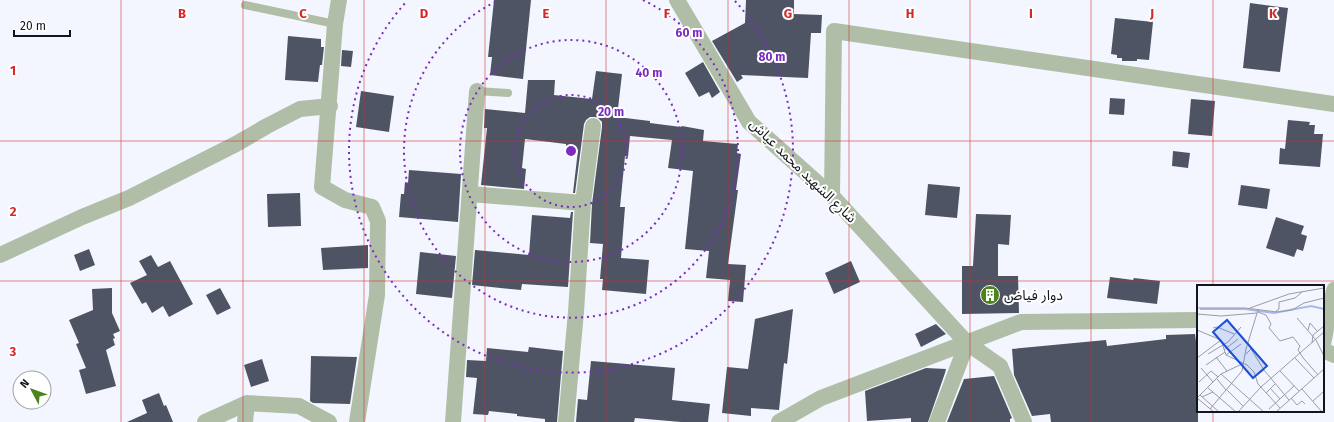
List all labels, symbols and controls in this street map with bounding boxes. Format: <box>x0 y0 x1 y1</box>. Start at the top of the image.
text: B <box>178 6 186 21</box>
text: C <box>299 6 307 21</box>
text: D <box>420 6 429 21</box>
text: E <box>543 6 550 21</box>
text: F <box>664 6 671 21</box>
text: G <box>784 6 792 21</box>
text: H <box>906 6 914 21</box>
text: I <box>1029 6 1033 21</box>
text: J <box>1149 6 1154 21</box>
text: K <box>1269 6 1278 21</box>
scale bar <box>14 12 70 38</box>
text: 20 m <box>20 19 46 33</box>
text: 60 m <box>676 26 702 40</box>
text: 80 m <box>759 50 785 64</box>
text: 1 <box>10 63 16 78</box>
text: 40 m <box>636 66 662 80</box>
text: 20 m <box>598 105 624 119</box>
street label: شارع الشهيد محمد عياش <box>745 116 860 228</box>
centre of rings <box>564 144 578 158</box>
text: 2 <box>10 204 17 219</box>
building icon: دوار فياض <box>979 284 1001 306</box>
inset map <box>1197 285 1324 412</box>
place label: دوار فياض <box>1004 287 1063 304</box>
text: 3 <box>9 344 17 359</box>
north arrow <box>12 370 52 410</box>
text: N <box>18 377 32 391</box>

